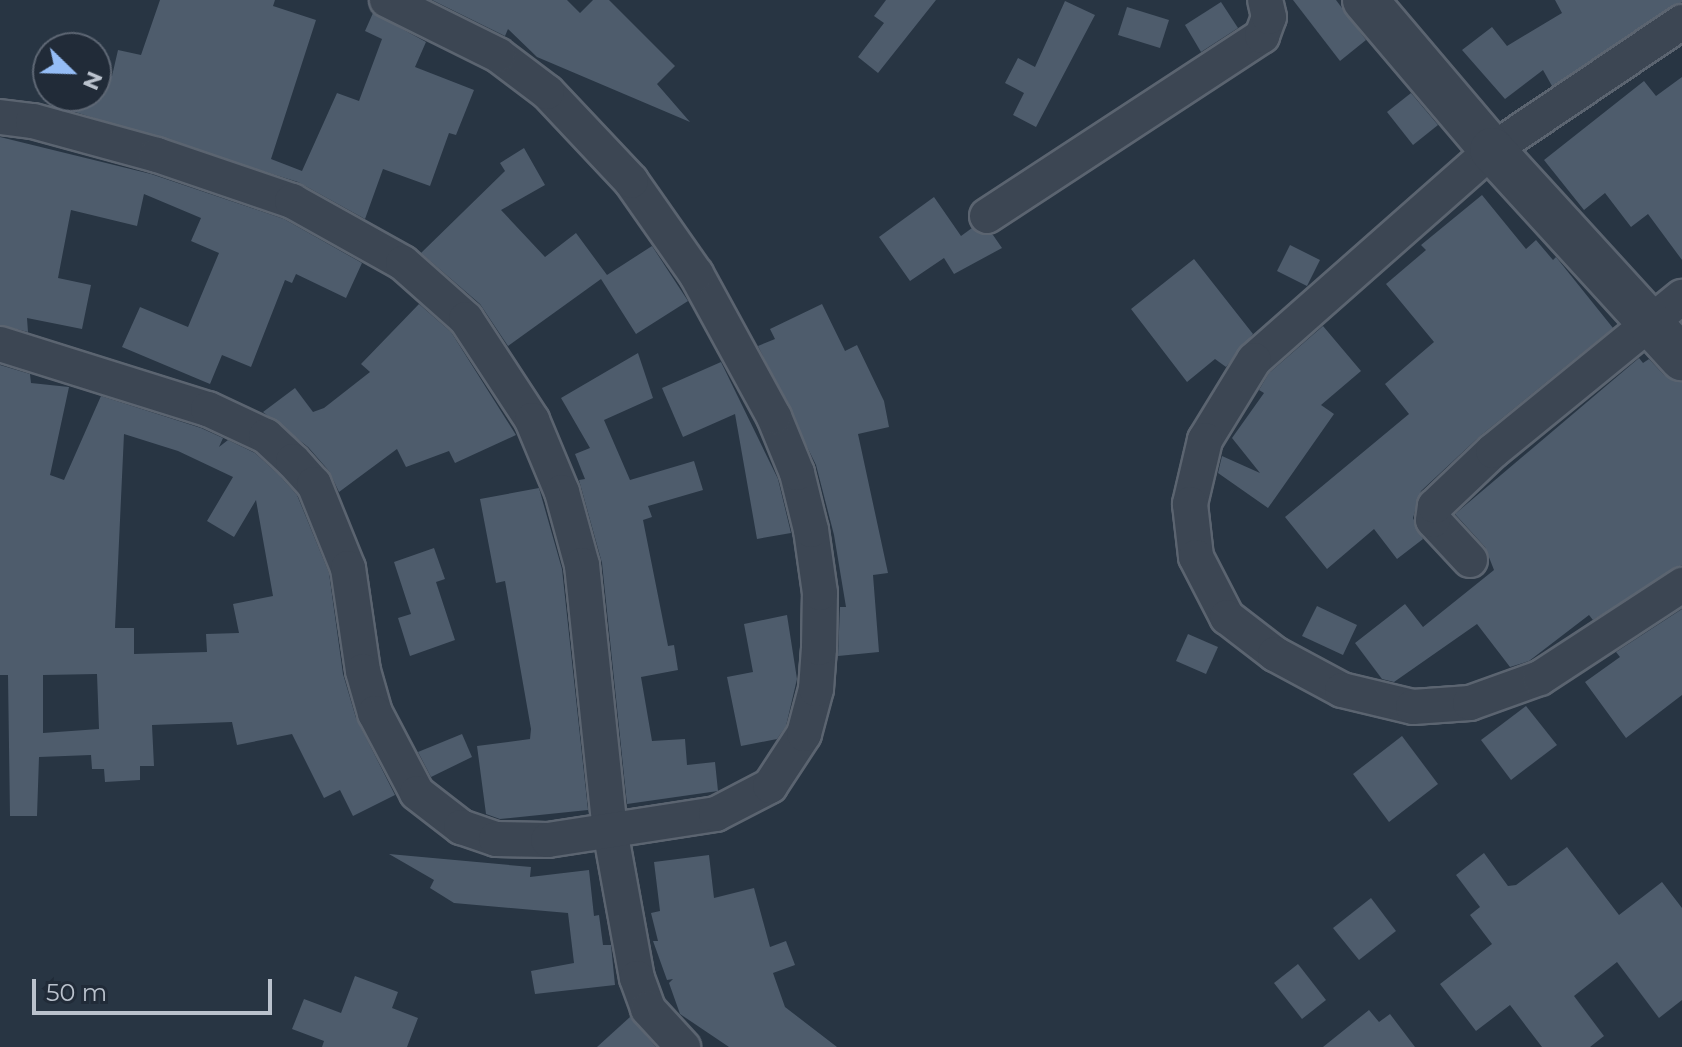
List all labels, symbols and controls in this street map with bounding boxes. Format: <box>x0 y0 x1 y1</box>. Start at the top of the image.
north arrow <box>32 32 112 112</box>
text: N <box>77 67 109 94</box>
scale bar <box>36 963 276 1013</box>
text: 50 m <box>46 978 107 1007</box>

